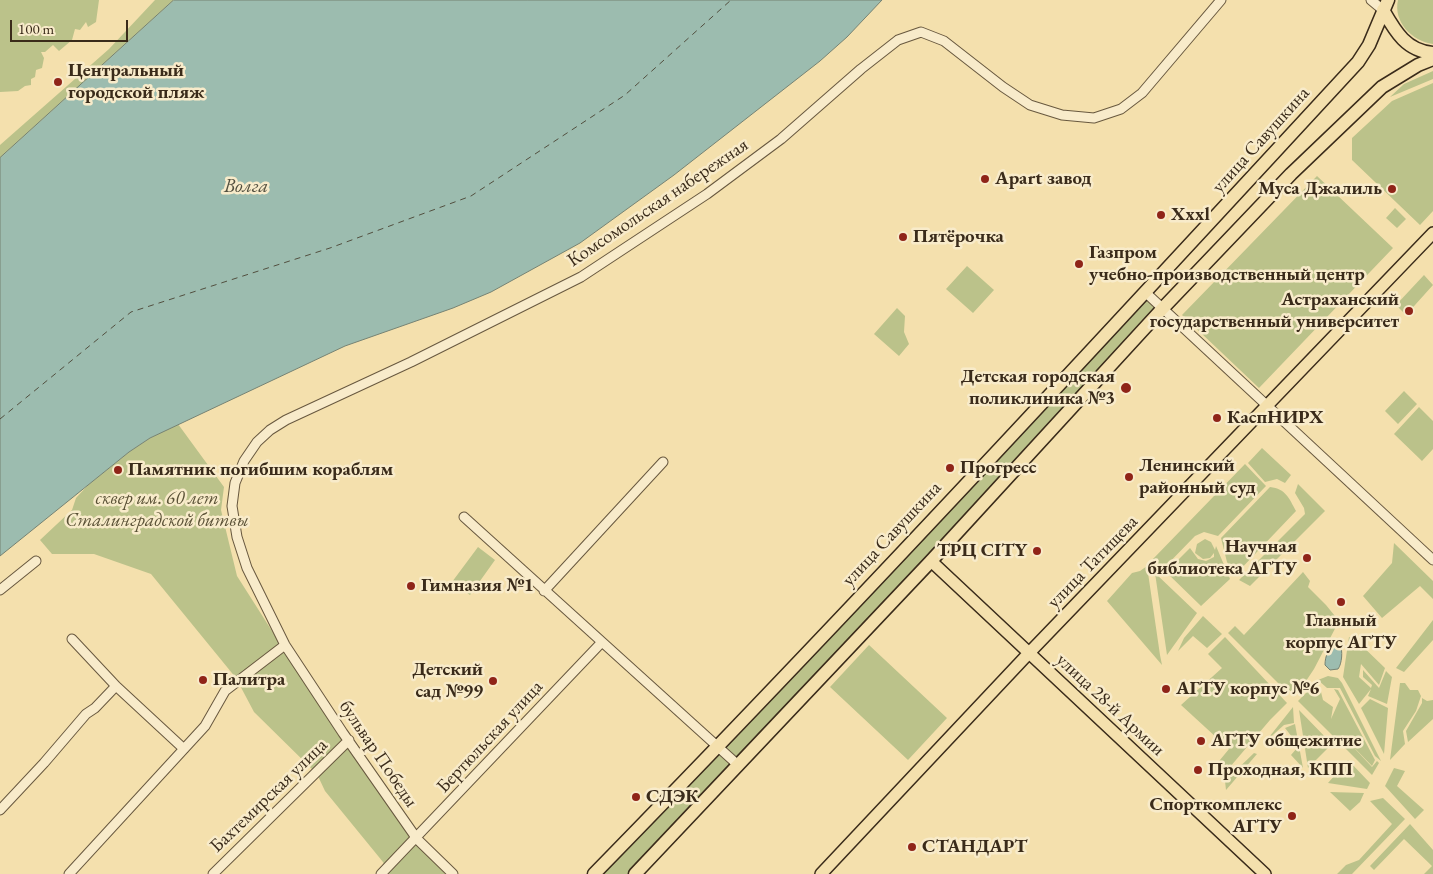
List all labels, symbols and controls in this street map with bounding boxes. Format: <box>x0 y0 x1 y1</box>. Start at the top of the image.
scale bar <box>12 10 130 42</box>
text: 100 m <box>18 19 54 38</box>
place label: Центральный городской пляж <box>68 60 204 104</box>
marker: Центральный городской пляж <box>52 76 64 88</box>
street label: улица Савушкина <box>1207 82 1315 198</box>
street label: Комсомольская набережная <box>563 134 753 272</box>
place label: Apart завод <box>995 168 1091 190</box>
marker: Apart завод <box>979 173 991 185</box>
water label: Волга <box>224 175 268 199</box>
place label: Муса Джалиль <box>1258 178 1382 200</box>
marker: Муса Джалиль <box>1386 183 1398 195</box>
place label: Xxxl <box>1171 204 1210 226</box>
marker: Xxxl <box>1155 209 1167 221</box>
place label: Пятёрочка <box>913 226 1004 248</box>
marker: Пятёрочка <box>897 231 909 243</box>
place label: Газпром учебно-производственный центр <box>1089 242 1365 286</box>
marker: Газпром учебно-производственный центр <box>1073 258 1085 270</box>
place label: Астраханский государственный университет <box>1150 289 1399 333</box>
marker: Астраханский государственный университет <box>1403 305 1415 317</box>
place label: Детская городская поликлиника №3 <box>961 366 1115 410</box>
marker: Детская городская поликлиника №3 <box>1119 381 1133 395</box>
place label: КаспНИРХ <box>1227 407 1324 429</box>
marker: КаспНИРХ <box>1211 412 1223 424</box>
place label: Ленинский районный суд <box>1139 455 1256 499</box>
place label: Прогресс <box>960 457 1036 479</box>
place label: Памятник погибшим кораблям <box>128 459 393 481</box>
marker: Прогресс <box>944 462 956 474</box>
marker: Памятник погибшим кораблям <box>112 464 124 476</box>
marker: Ленинский районный суд <box>1123 471 1135 483</box>
street label: улица Савушкина <box>838 477 946 591</box>
park label: сквер им. 60 лет Сталинградской битвы <box>65 488 249 532</box>
street label: улица Татищева <box>1043 511 1143 613</box>
place label: Научная библиотека АГТУ <box>1147 536 1297 580</box>
place label: ТРЦ CITY <box>937 540 1027 562</box>
marker: ТРЦ CITY <box>1031 545 1043 557</box>
marker: Научная библиотека АГТУ <box>1301 552 1313 564</box>
place label: Гимназия №1 <box>421 575 534 597</box>
marker: Гимназия №1 <box>405 580 417 592</box>
marker: Главный корпус АГТУ <box>1335 596 1347 608</box>
place label: Главный корпус АГТУ <box>1285 610 1397 654</box>
street label: улица 28-й Армии <box>1051 649 1169 761</box>
place label: Детский сад №99 <box>412 659 483 703</box>
place label: Палитра <box>213 669 285 691</box>
marker: Палитра <box>197 674 209 686</box>
marker: Детский сад №99 <box>487 675 499 687</box>
street label: Бертюльская улица <box>432 676 548 798</box>
place label: АГТУ корпус №6 <box>1176 678 1319 700</box>
marker: АГТУ корпус №6 <box>1160 683 1172 695</box>
street label: бульвар Победы <box>334 696 422 812</box>
place label: АГТУ общежитие <box>1211 730 1362 752</box>
street label: Бахтемирская улица <box>206 734 332 858</box>
marker: АГТУ общежитие <box>1195 735 1207 747</box>
place label: Проходная, КПП <box>1208 759 1353 781</box>
marker: Проходная, КПП <box>1192 764 1204 776</box>
place label: СДЭК <box>646 786 699 808</box>
marker: СДЭК <box>630 791 642 803</box>
place label: Спорткомплекс АГТУ <box>1150 794 1282 838</box>
marker: Спорткомплекс АГТУ <box>1286 810 1298 822</box>
place label: СТАНДАРТ <box>922 836 1028 858</box>
marker: СТАНДАРТ <box>906 841 918 853</box>

